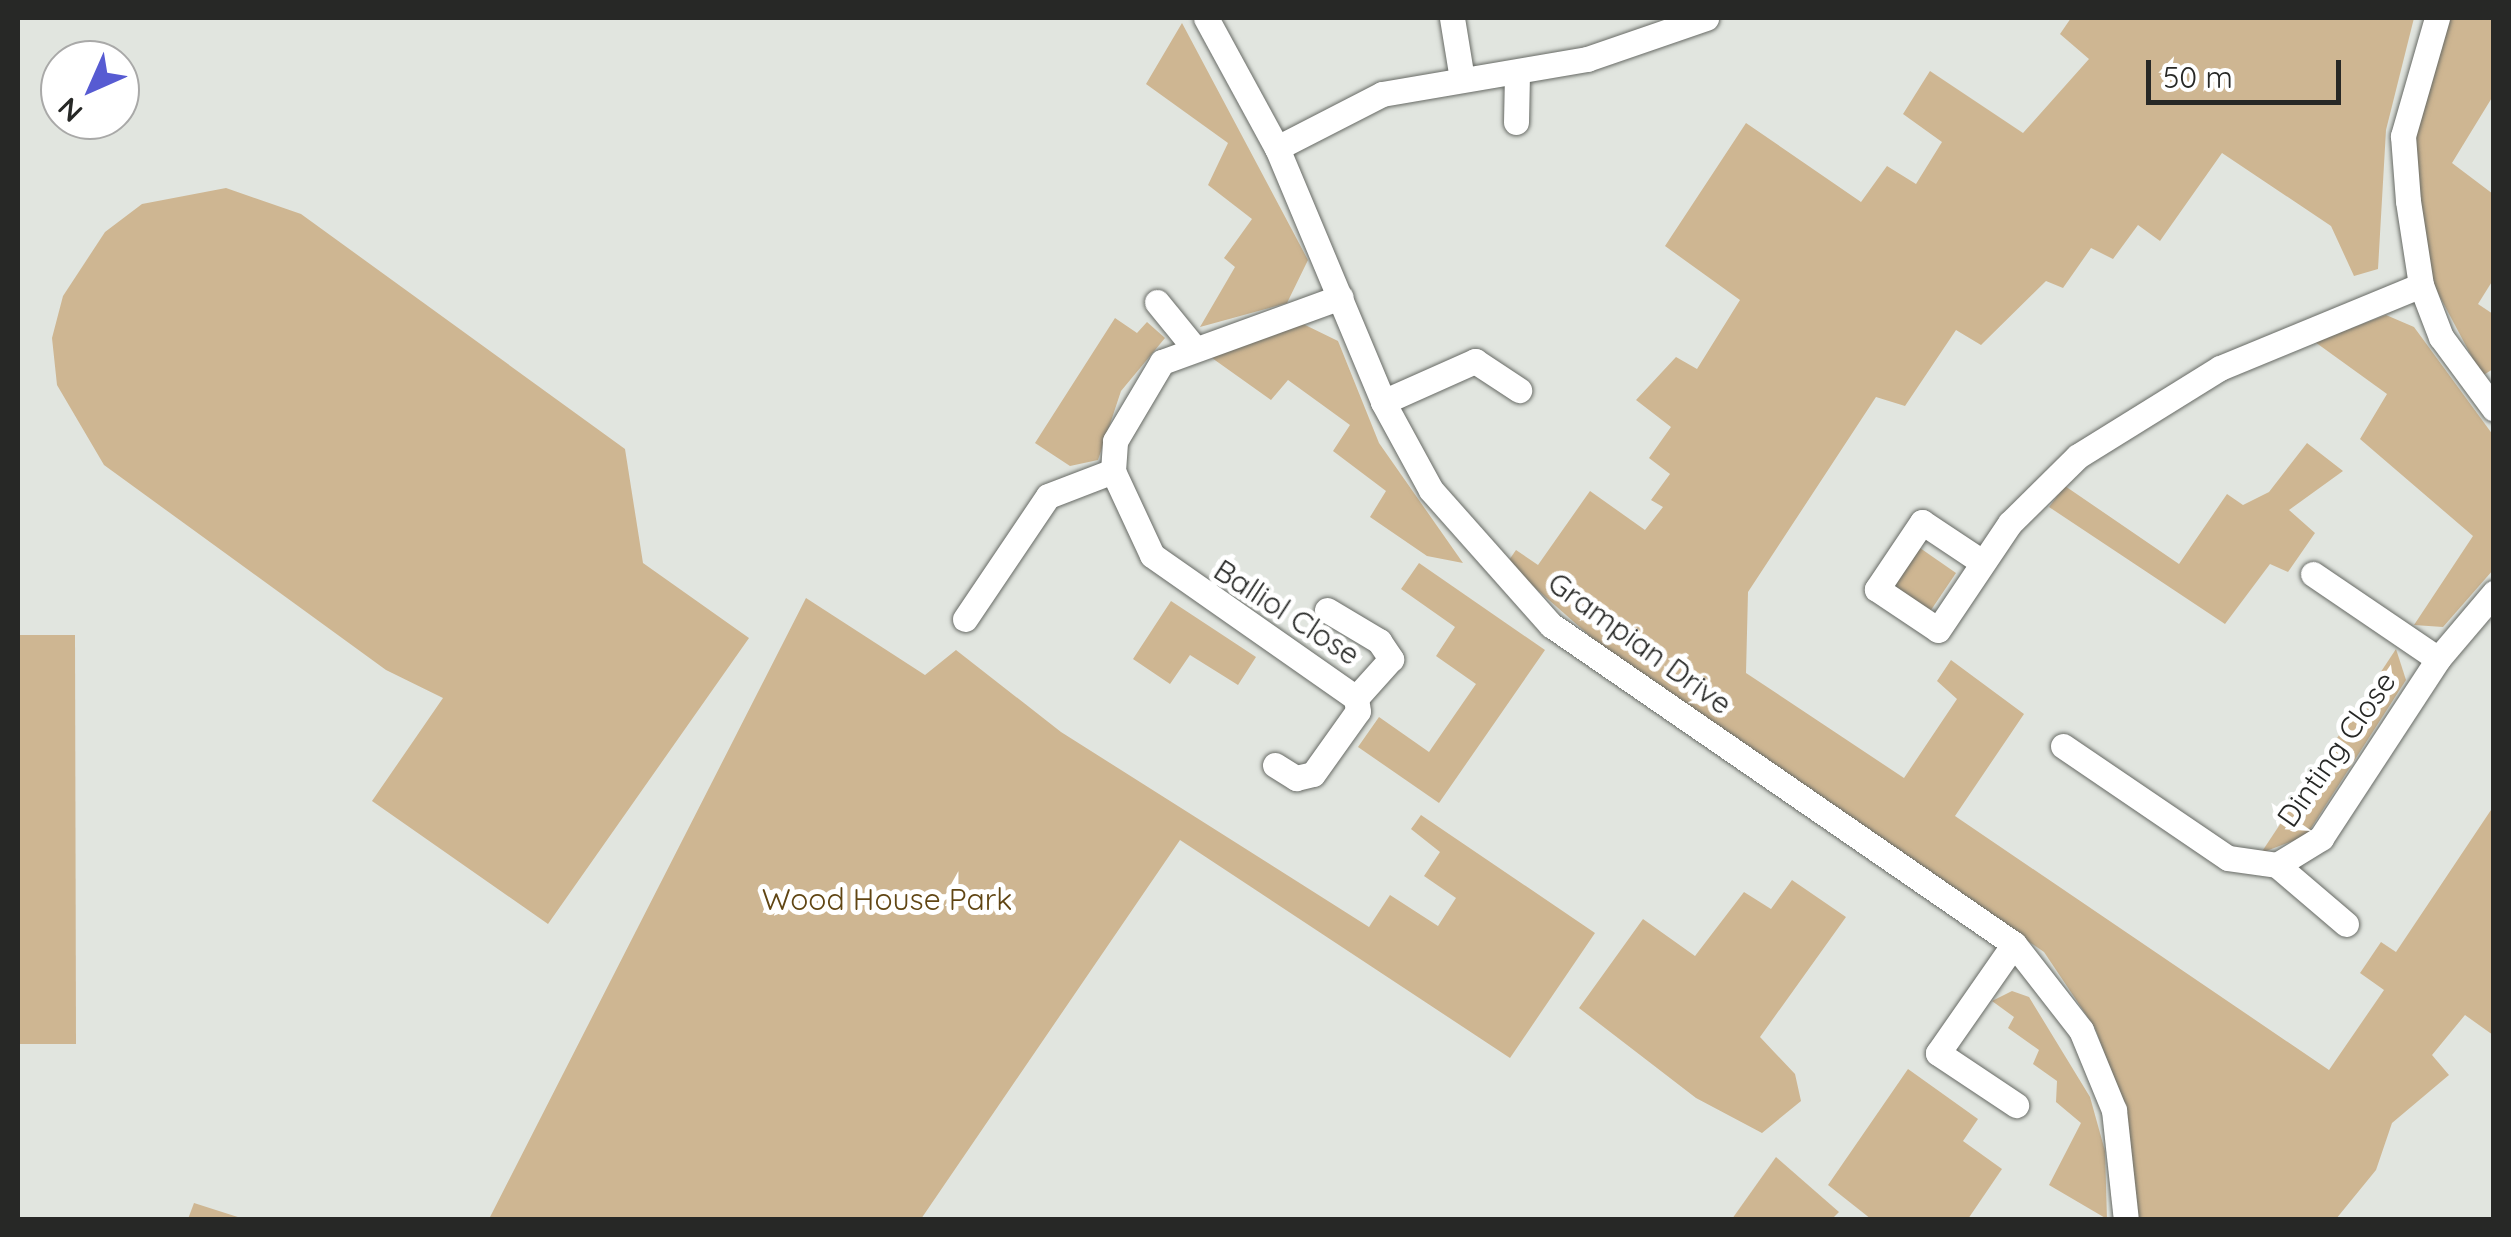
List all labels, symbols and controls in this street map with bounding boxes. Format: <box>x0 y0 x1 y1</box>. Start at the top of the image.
north arrow <box>40 40 140 140</box>
scale bar <box>2151 40 2346 102</box>
text: 50 m <box>2163 58 2233 96</box>
text: N <box>50 90 90 130</box>
street label: Balliol Close <box>1207 552 1367 672</box>
street label: Grampian Drive <box>1541 564 1739 722</box>
street label: Dinting Close <box>2269 664 2403 834</box>
park label: Wood House Park <box>762 881 1012 917</box>

